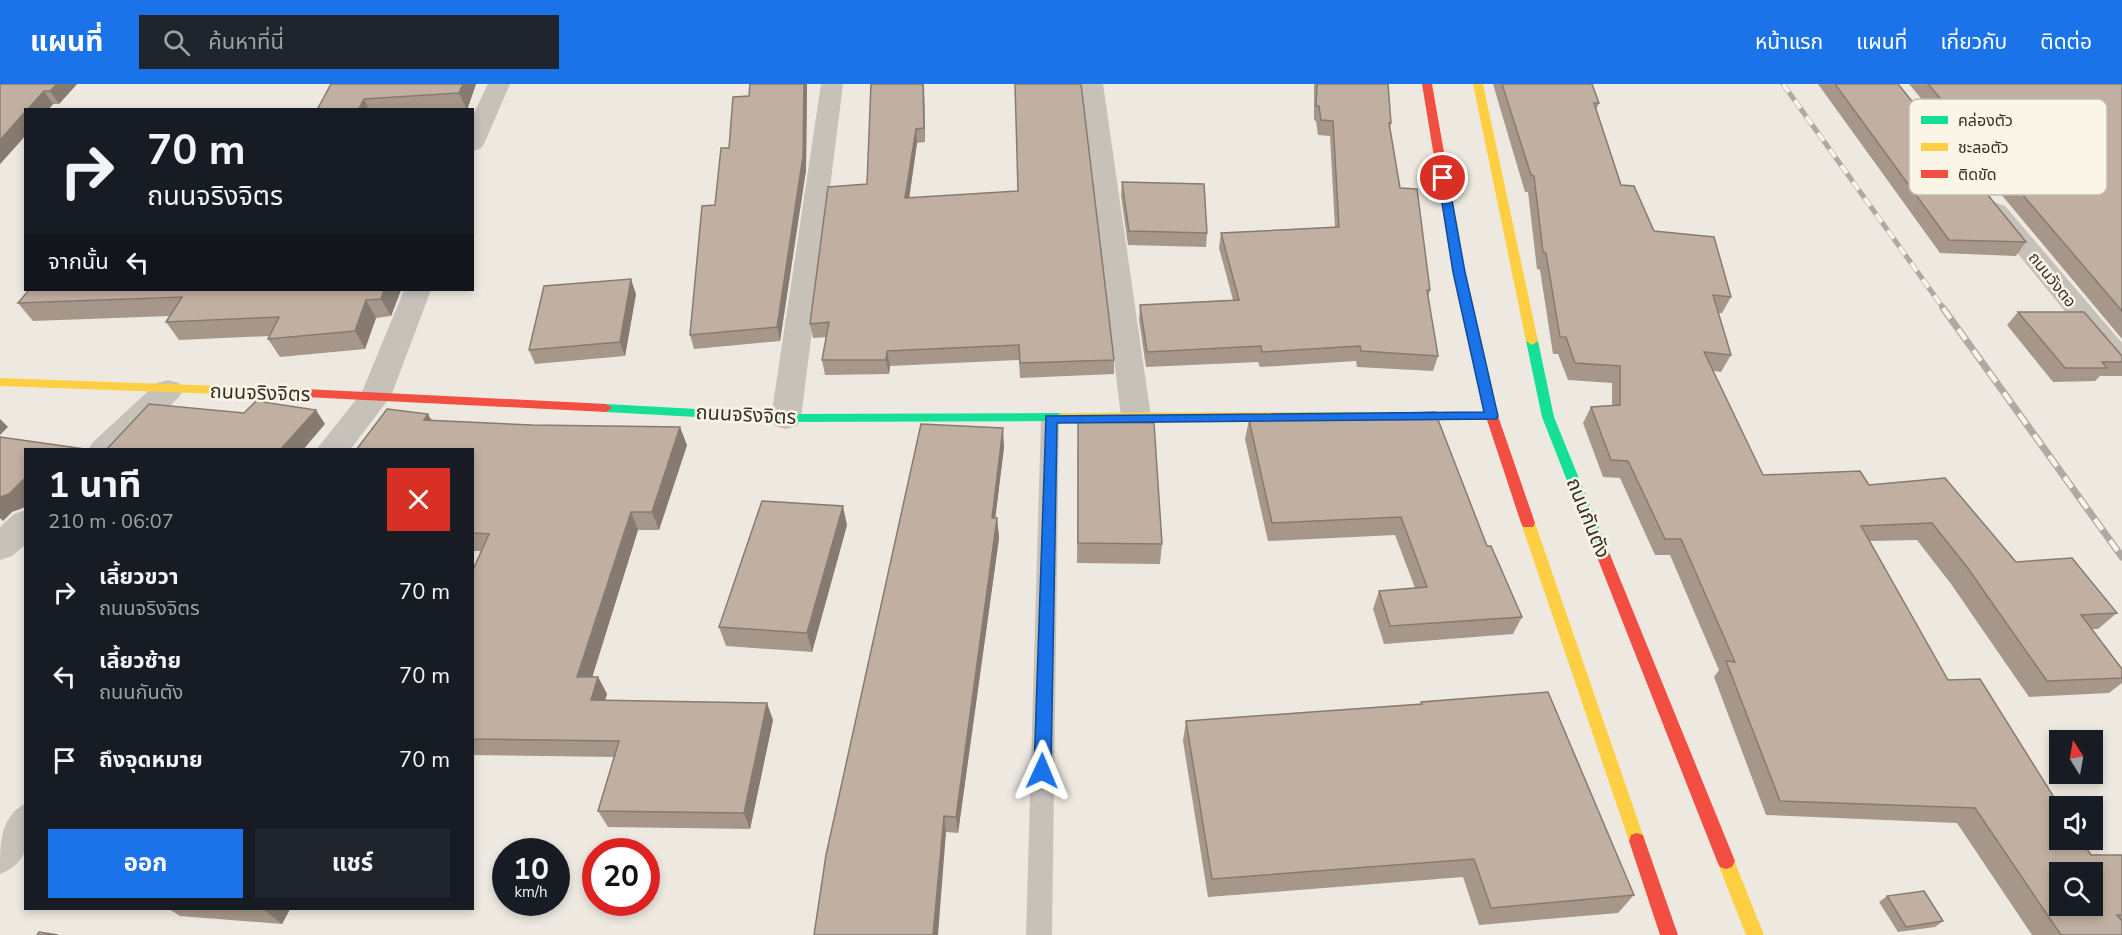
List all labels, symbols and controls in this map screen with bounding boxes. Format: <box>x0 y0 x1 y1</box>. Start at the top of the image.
search box <box>139 15 559 69</box>
text: แผนที่ <box>30 23 103 61</box>
icon: search <box>160 26 193 59</box>
text: ค้นหาที่นี่ <box>208 27 284 57</box>
text: หน้าแรก <box>1755 28 1823 56</box>
text: แผนที่ <box>1856 28 1907 56</box>
text: เกี่ยวกับ <box>1940 28 2007 56</box>
text: ติดต่อ <box>2040 28 2092 56</box>
legend <box>1909 99 2107 195</box>
text: คล่องตัว <box>1958 110 2013 132</box>
text: 70 m <box>147 122 246 179</box>
icon: right <box>48 132 126 210</box>
text: ชะลอตัว <box>1958 137 2009 159</box>
pin <box>1417 152 1468 203</box>
icon: arrive <box>1426 161 1459 194</box>
text: ติดขัด <box>1958 164 1997 186</box>
text: ถนนจริงจิตร <box>147 178 283 215</box>
icon: left <box>121 246 154 279</box>
text: จากนั้น <box>48 247 109 277</box>
street label: ถนนวังตอ <box>2023 248 2081 312</box>
street label: ถนนจริงจิตร <box>209 378 311 408</box>
street label: ถนนจริงจิตร <box>695 399 797 431</box>
text: 1 นาที <box>48 461 141 510</box>
button: close <box>387 468 450 531</box>
street label: ถนนกันตัง <box>1560 474 1616 562</box>
text: 210 m · 06:07 <box>48 508 174 535</box>
text: เลี้ยวขวา <box>99 562 179 592</box>
icon: right <box>48 576 81 609</box>
text: 70 m <box>399 577 450 607</box>
text: ถนนจริงจิตร <box>99 595 200 622</box>
text: เลี้ยวซ้าย <box>99 646 181 676</box>
icon: left <box>48 660 81 693</box>
text: 70 m <box>399 661 450 691</box>
text: ถนนกันตัง <box>99 679 183 706</box>
north arrow <box>2049 730 2103 784</box>
map controls <box>2049 730 2103 916</box>
position arrow <box>1010 739 1074 803</box>
icon: arrive <box>48 744 81 777</box>
text: ถึงจุดหมาย <box>99 745 203 775</box>
text: 70 m <box>399 745 450 775</box>
button: sound <box>2049 796 2103 850</box>
button: ออก <box>48 829 243 898</box>
button: แชร์ <box>255 829 450 898</box>
speed limit sign: 20 <box>582 838 660 916</box>
text: 10 <box>513 849 549 890</box>
button: search <box>2049 862 2103 916</box>
text: km/h <box>514 882 548 902</box>

